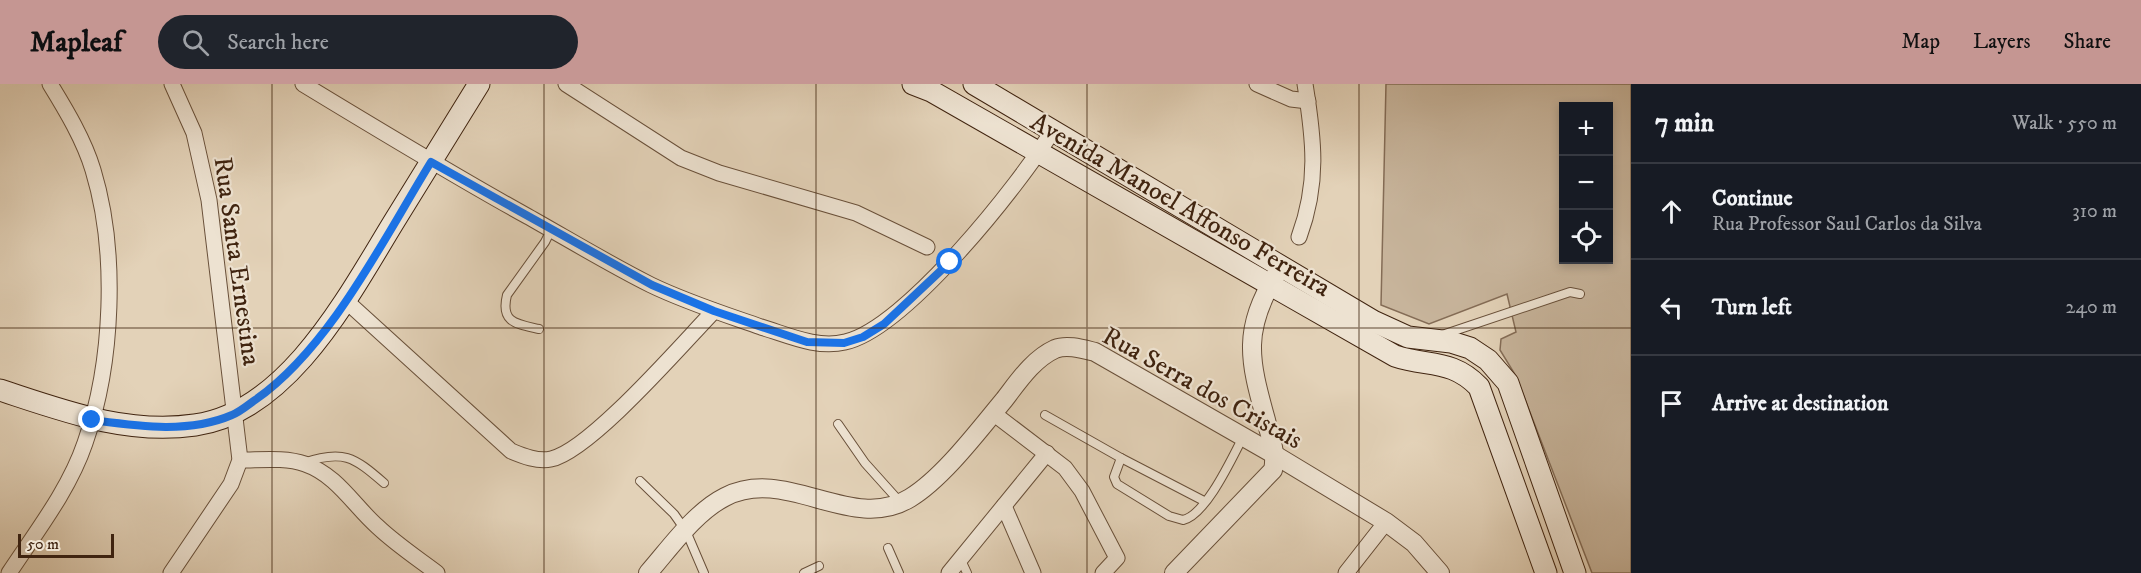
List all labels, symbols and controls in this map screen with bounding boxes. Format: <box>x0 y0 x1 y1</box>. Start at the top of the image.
search box <box>158 15 578 69</box>
text: Mapleaf <box>30 25 122 60</box>
icon: search <box>179 26 212 59</box>
text: Search here <box>227 29 329 56</box>
text: Map <box>1901 29 1940 55</box>
text: Layers <box>1973 29 2031 55</box>
text: Share <box>2064 29 2111 55</box>
map controls <box>1559 102 1613 264</box>
button: + <box>1559 102 1613 156</box>
street label: Avenida Manoel Affonso Ferreira <box>1024 106 1336 305</box>
text: 7 min <box>1655 107 1714 140</box>
text: Walk · 550 m <box>2012 111 2117 136</box>
street label: Rua Santa Ernestina <box>206 155 267 368</box>
button: − <box>1559 156 1613 210</box>
text: Continue <box>1712 185 1793 212</box>
icon: ahead <box>1655 195 1688 228</box>
text: 310 m <box>2072 199 2117 224</box>
button: locate <box>1559 210 1613 264</box>
text: Rua Professor Saul Carlos da Silva <box>1712 212 1982 237</box>
route start <box>936 248 962 274</box>
icon: left <box>1655 291 1688 324</box>
text: Turn left <box>1712 294 1792 321</box>
text: 240 m <box>2066 295 2117 320</box>
street label: Rua Serra dos Cristais <box>1096 320 1308 457</box>
icon: arrive <box>1655 387 1688 420</box>
text: Arrive at destination <box>1712 390 1889 417</box>
route end <box>78 406 104 432</box>
scale bar <box>18 531 114 558</box>
text: 50 m <box>27 534 59 554</box>

